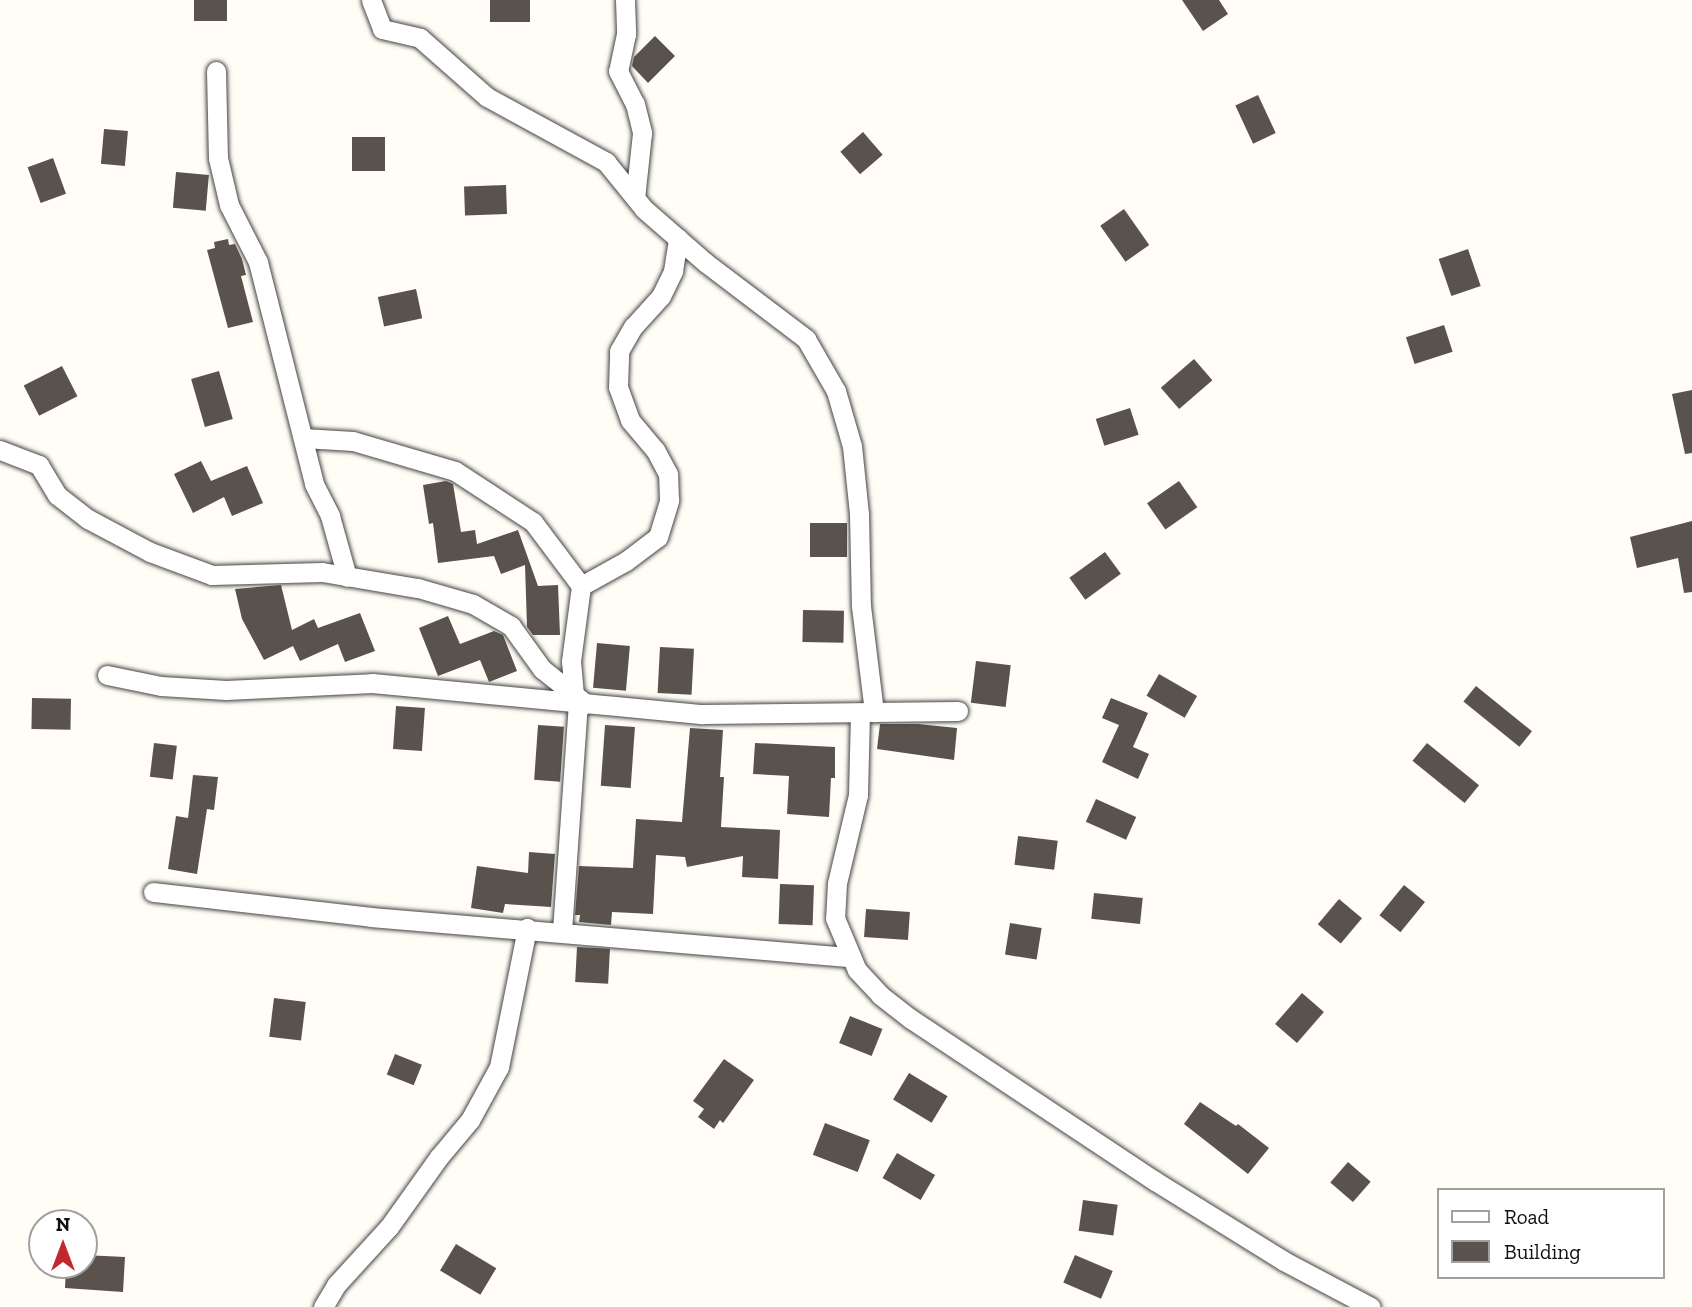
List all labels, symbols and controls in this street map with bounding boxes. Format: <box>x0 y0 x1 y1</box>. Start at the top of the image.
legend <box>1436 1188 1664 1279</box>
text: Road <box>1504 1204 1549 1229</box>
north arrow <box>28 1209 98 1279</box>
text: N <box>56 1213 70 1236</box>
text: Building <box>1504 1239 1581 1264</box>

